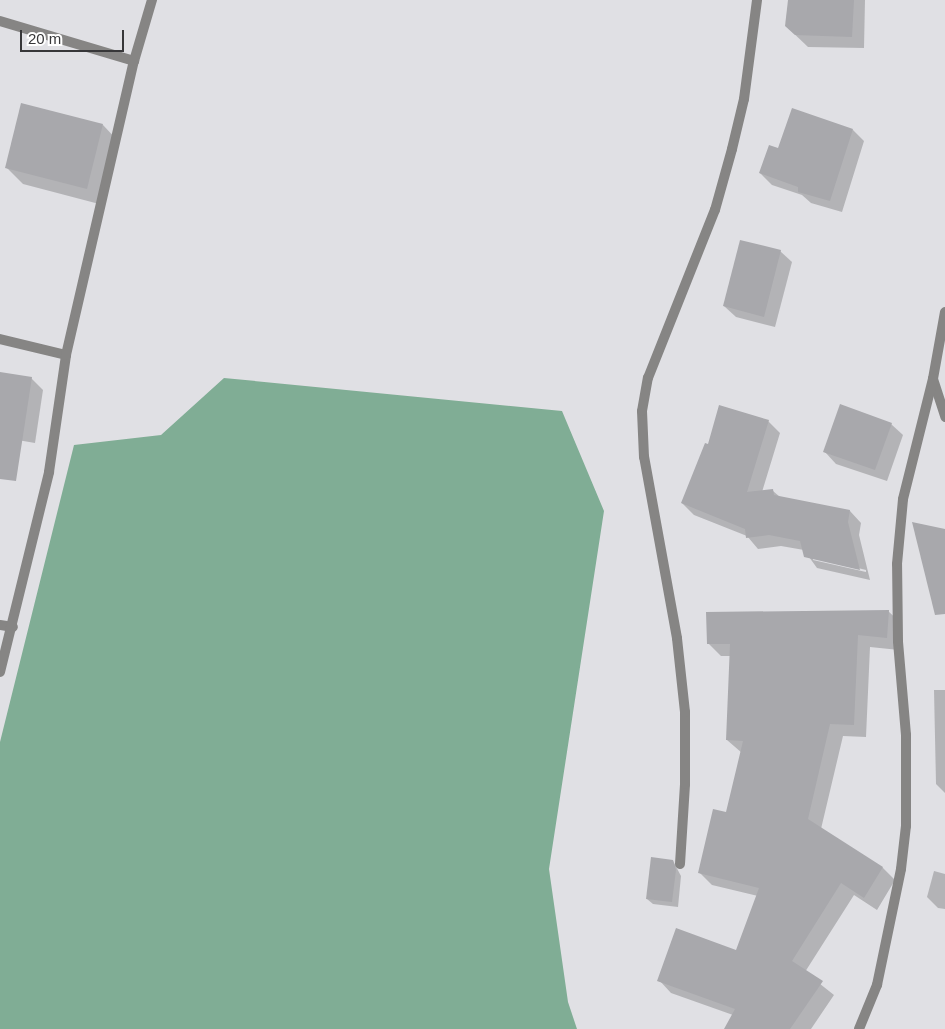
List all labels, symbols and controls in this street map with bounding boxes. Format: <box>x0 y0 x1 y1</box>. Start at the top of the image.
scale bar <box>22 20 126 52</box>
text: 20 m <box>28 30 61 47</box>

